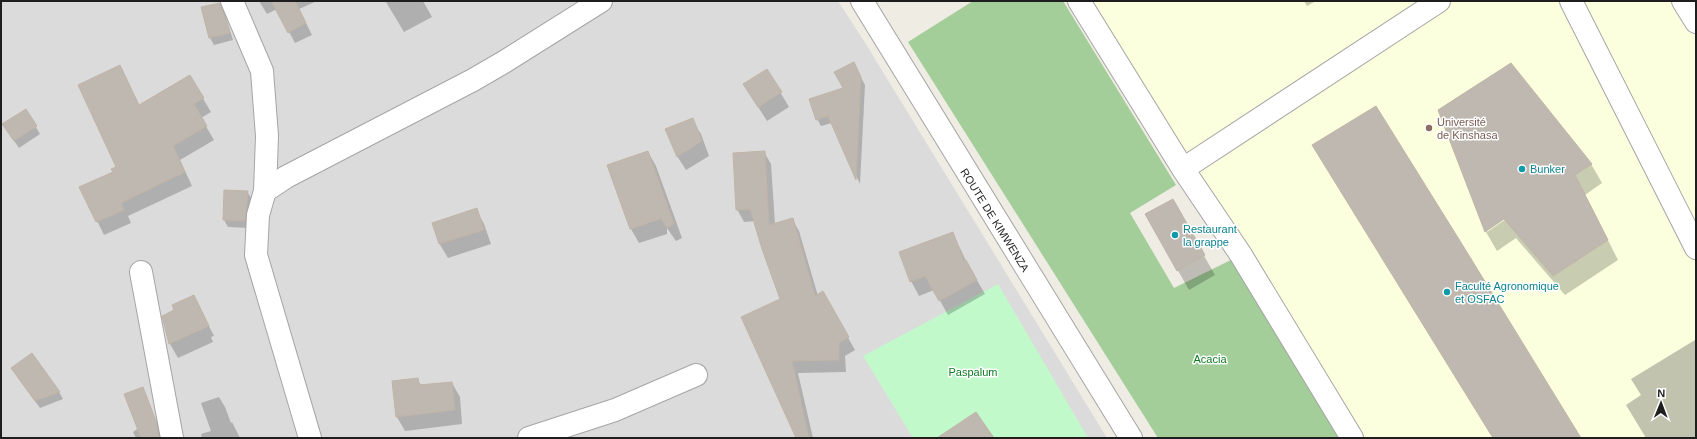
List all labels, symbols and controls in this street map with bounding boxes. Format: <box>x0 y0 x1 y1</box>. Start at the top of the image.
place label: Université de Kinshasa <box>1437 116 1498 141</box>
marker: Université de Kinshasa <box>1424 123 1434 133</box>
place label: Bunker <box>1530 163 1565 175</box>
marker: Bunker <box>1517 164 1527 174</box>
street label: ROUTE DE KIMWENZA <box>958 166 1032 274</box>
place label: Restaurant la grappe <box>1183 223 1237 248</box>
marker: Restaurant la grappe <box>1170 230 1180 240</box>
place label: Faculté Agronomique et OSFAC <box>1455 280 1559 305</box>
marker: Faculté Agronomique et OSFAC <box>1442 287 1452 297</box>
park label: Acacia <box>1193 353 1227 365</box>
park label: Paspalum <box>949 366 997 378</box>
north arrow <box>1641 383 1681 423</box>
text: N <box>1657 387 1665 399</box>

